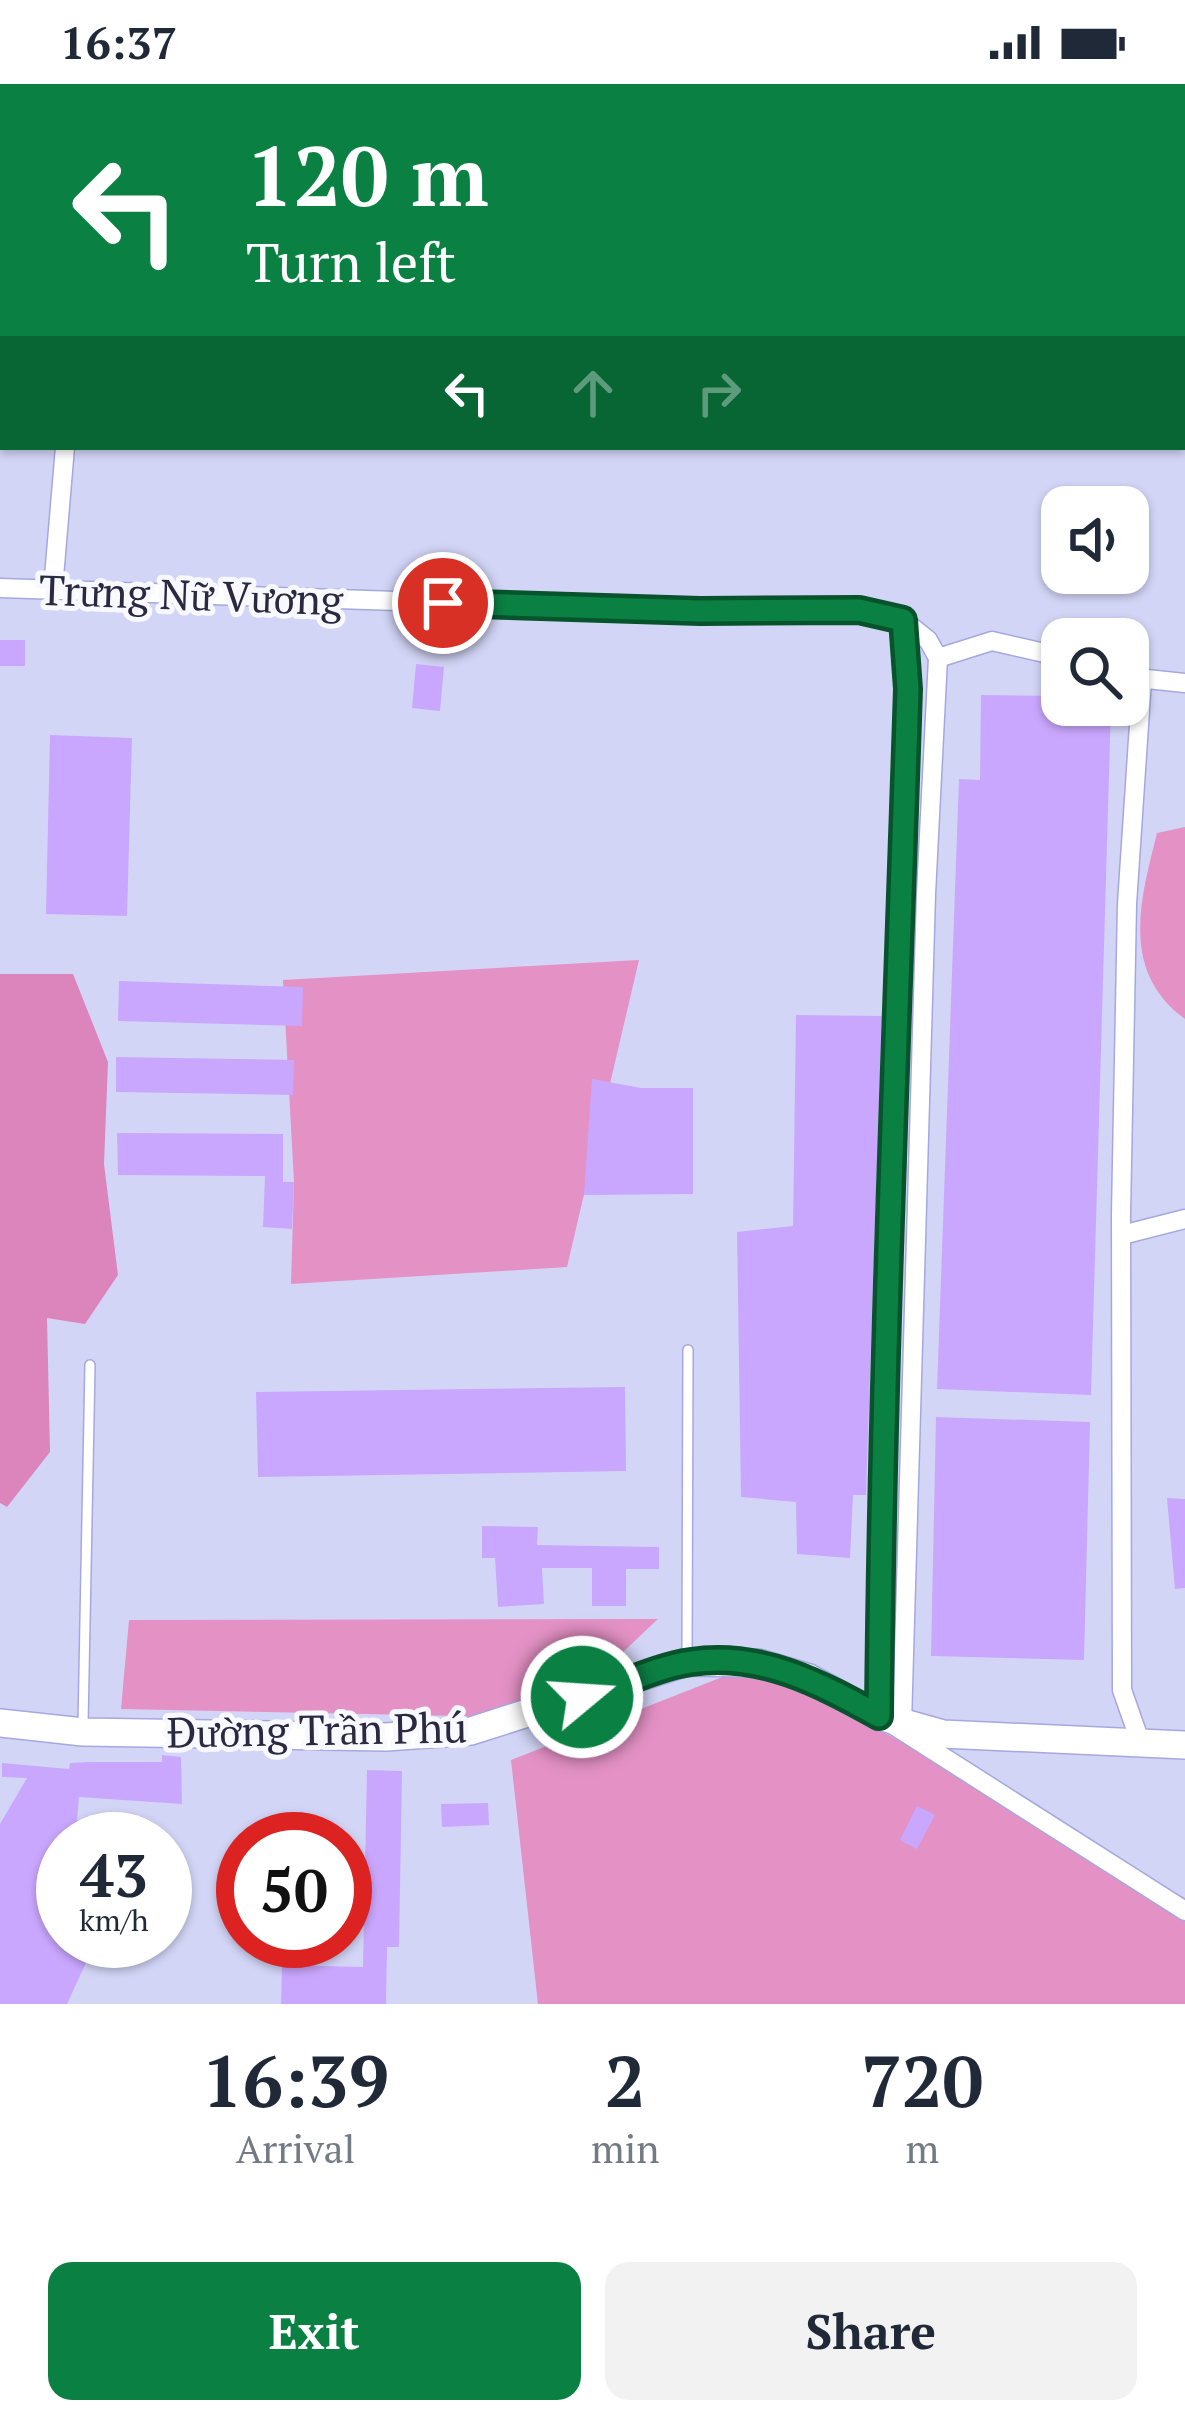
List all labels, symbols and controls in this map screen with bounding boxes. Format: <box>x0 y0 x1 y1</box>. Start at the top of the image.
text: 16:37 <box>60 12 177 72</box>
text: 120 m <box>246 119 489 230</box>
icon: left <box>48 132 204 288</box>
text: Turn left <box>246 226 456 297</box>
icon: left <box>434 360 500 426</box>
icon: ahead <box>560 360 626 426</box>
icon: right <box>686 360 752 426</box>
map controls <box>1041 486 1149 726</box>
button: sound <box>1041 486 1149 594</box>
pin <box>392 552 494 654</box>
street label: Trưng Nữ Vương <box>38 561 345 627</box>
icon: arrive <box>410 570 476 636</box>
button: search <box>1041 618 1149 726</box>
position arrow <box>519 1634 645 1760</box>
street label: Đường Trần Phú <box>166 1698 468 1760</box>
speed limit sign: 50 <box>216 1812 372 1968</box>
text: 43 <box>80 1835 148 1914</box>
text: km/h <box>79 1900 149 1940</box>
text: 16:39 <box>202 2032 389 2128</box>
text: 2 <box>605 2032 646 2128</box>
text: 720 <box>861 2032 983 2128</box>
text: Arrival <box>236 2122 355 2174</box>
text: min <box>591 2122 659 2174</box>
text: m <box>905 2122 939 2174</box>
button: Exit <box>48 2262 581 2400</box>
button: Share <box>605 2262 1137 2400</box>

